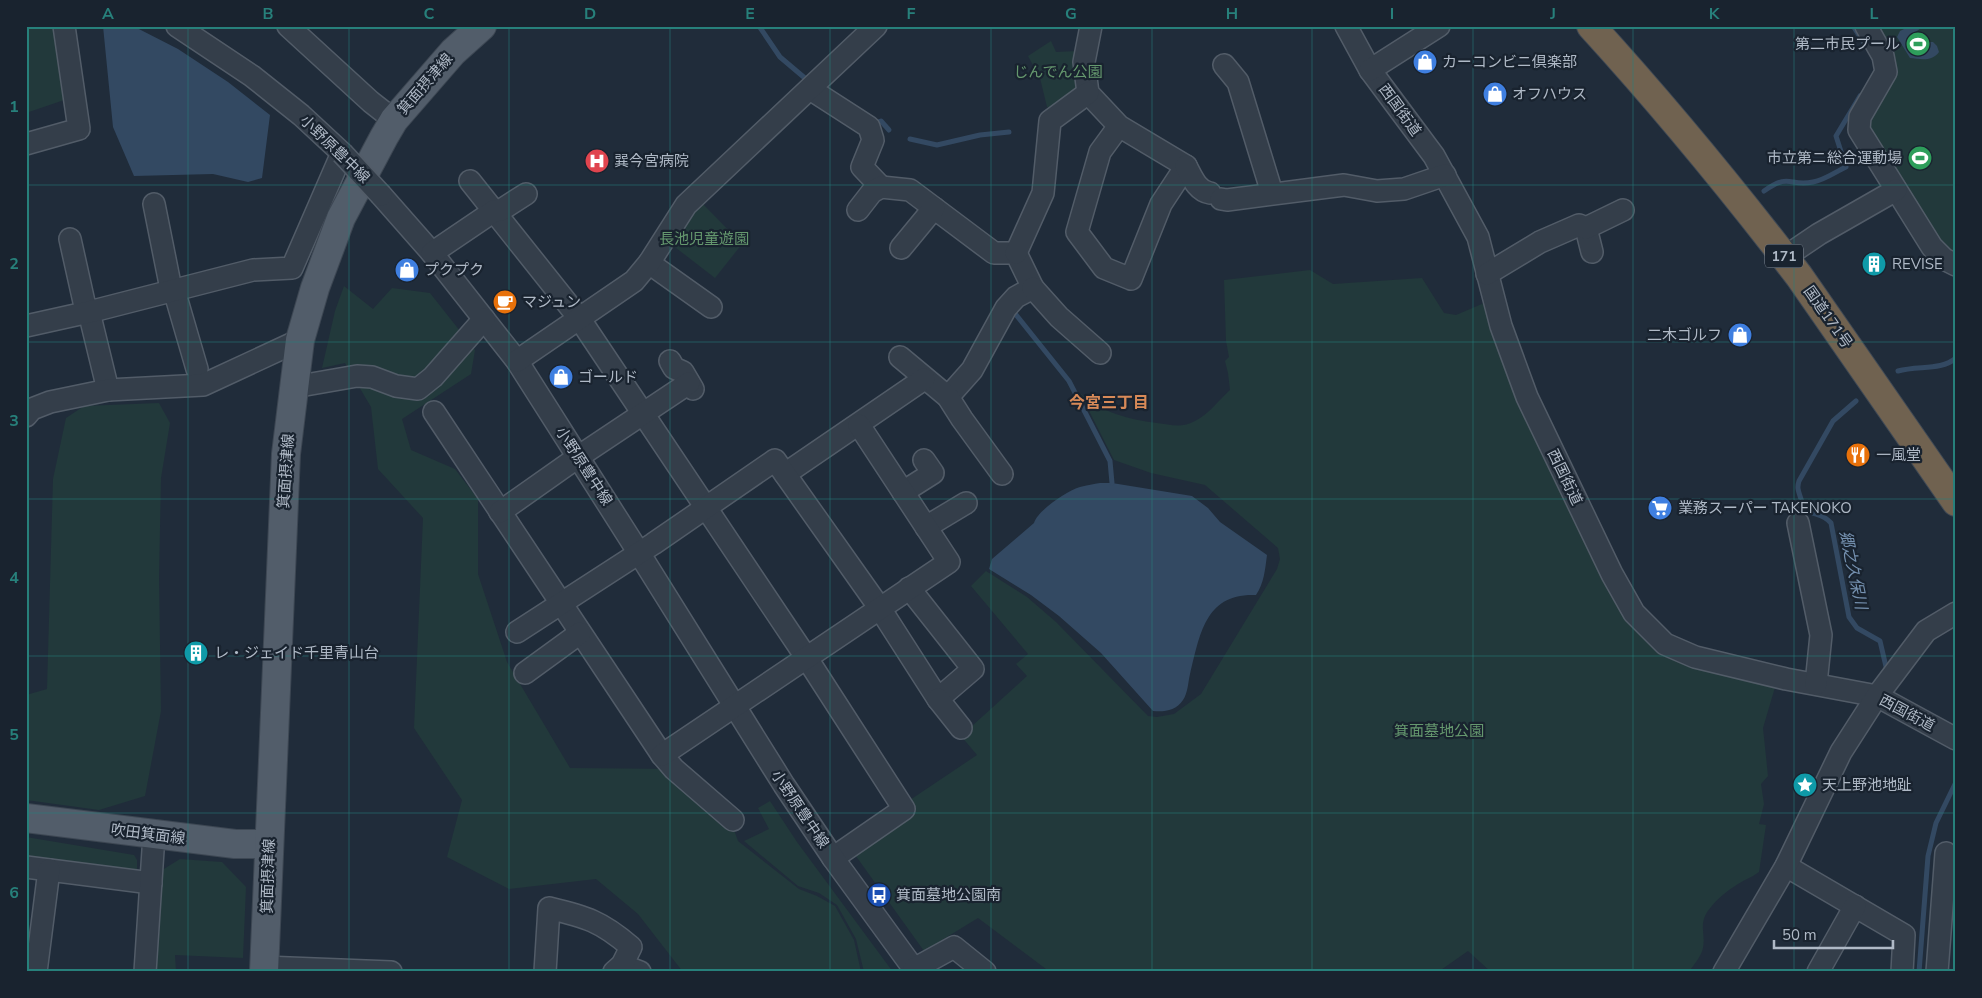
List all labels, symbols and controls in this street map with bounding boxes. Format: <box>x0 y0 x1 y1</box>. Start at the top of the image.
text: A <box>102 3 114 25</box>
text: B <box>262 3 274 25</box>
text: C <box>424 3 435 25</box>
text: D <box>584 3 596 25</box>
text: E <box>745 3 755 25</box>
text: F <box>907 3 916 25</box>
text: G <box>1065 3 1077 25</box>
text: H <box>1226 3 1238 25</box>
text: I <box>1390 3 1394 25</box>
text: J <box>1549 3 1556 25</box>
text: K <box>1709 3 1721 25</box>
text: L <box>1870 3 1879 25</box>
sports icon: 第二市民プール <box>1905 31 1931 57</box>
place label: 第二市民プール <box>1795 34 1900 54</box>
street label: 箕面摂津線 <box>393 49 457 119</box>
shop icon: カーコンビニ倶楽部 <box>1412 49 1438 75</box>
place label: カーコンビニ倶楽部 <box>1442 52 1577 72</box>
park label: じんでん公園 <box>1013 62 1103 82</box>
street label: 西国街道 <box>1374 80 1426 140</box>
shop icon: オフハウス <box>1482 81 1508 107</box>
place label: オフハウス <box>1512 84 1587 104</box>
text: 1 <box>9 96 19 118</box>
street label: 小野原豊中線 <box>296 111 374 187</box>
sports icon: 市立第ニ総合運動場 <box>1907 145 1933 171</box>
hospital icon: 巽今宮病院 <box>584 148 610 174</box>
place label: 市立第ニ総合運動場 <box>1767 148 1902 168</box>
place label: 巽今宮病院 <box>614 151 689 171</box>
park label: 長池児童遊園 <box>659 229 749 249</box>
road number: 171 <box>1765 245 1803 268</box>
building icon: REVISE <box>1861 251 1887 277</box>
text: 2 <box>9 253 19 275</box>
place label: REVISE <box>1892 254 1943 274</box>
shop icon: プクプク <box>394 257 420 283</box>
place label: プクプク <box>424 260 484 280</box>
street label: 国道171号 <box>1799 282 1857 352</box>
cafe icon: マジュン <box>492 289 518 315</box>
place label: マジュン <box>522 292 581 312</box>
shop icon: 二木ゴルフ <box>1727 322 1753 348</box>
place label: 二木ゴルフ <box>1647 325 1722 345</box>
shop icon: ゴールド <box>548 364 574 390</box>
place label: ゴールド <box>578 367 638 387</box>
district label: 今宮三丁目 <box>1069 392 1149 414</box>
text: 3 <box>9 410 19 432</box>
street label: 小野原豊中線 <box>551 423 617 509</box>
street label: 箕面摂津線 <box>273 433 299 509</box>
restaurant icon: 一風堂 <box>1845 442 1871 468</box>
place label: 一風堂 <box>1876 445 1921 465</box>
street label: 西国街道 <box>1543 446 1587 508</box>
supermarket icon: 業務スーパー TAKENOKO <box>1647 495 1673 521</box>
place label: 業務スーパー TAKENOKO <box>1678 498 1852 518</box>
water label: 郷之久保川 <box>1834 529 1872 613</box>
text: 4 <box>9 567 19 589</box>
building icon: レ・ジェイド千里青山台 <box>183 640 209 666</box>
place label: レ・ジェイド千里青山台 <box>214 643 379 663</box>
street label: 西国街道 <box>1876 690 1938 736</box>
park label: 箕面墓地公園 <box>1394 721 1484 741</box>
text: 5 <box>9 724 19 746</box>
street label: 小野原豊中線 <box>767 766 833 852</box>
place icon: 天上野池地趾 <box>1792 772 1818 798</box>
place label: 天上野池地趾 <box>1822 775 1912 795</box>
street label: 吹田箕面線 <box>110 820 186 848</box>
street label: 箕面摂津線 <box>257 838 279 914</box>
text: 6 <box>9 882 19 904</box>
bus stop icon: 箕面墓地公園南 <box>866 882 892 908</box>
place label: 箕面墓地公園南 <box>896 885 1001 905</box>
scale bar <box>1774 918 1893 950</box>
text: 50 m <box>1782 925 1817 945</box>

